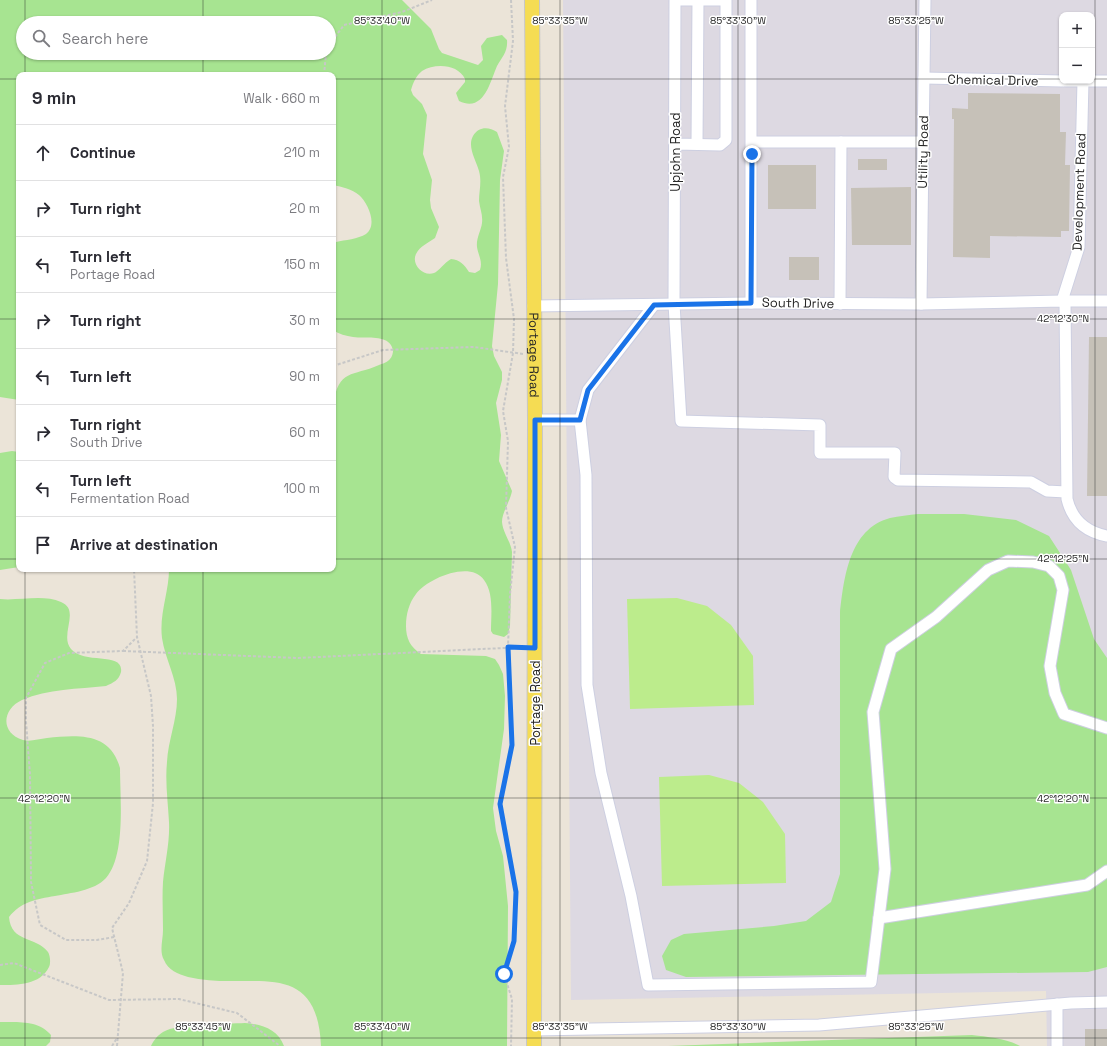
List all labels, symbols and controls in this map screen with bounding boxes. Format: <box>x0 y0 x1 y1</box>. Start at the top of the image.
map controls <box>1059 12 1095 84</box>
button: + <box>1059 12 1095 48</box>
text: 85°33'40"W <box>354 14 410 27</box>
text: 85°33'35"W <box>532 14 588 27</box>
text: 85°33'30"W <box>710 14 766 27</box>
text: 85°33'25"W <box>888 14 944 27</box>
search box <box>16 16 336 60</box>
icon: search <box>30 27 52 49</box>
text: Search here <box>62 29 148 48</box>
button: − <box>1059 48 1095 84</box>
street label: Chemical Drive <box>947 71 1039 89</box>
text: 9 min <box>32 87 76 109</box>
text: Walk · 660 m <box>243 90 320 107</box>
street label: Upjohn Road <box>667 112 684 192</box>
street label: Utility Road <box>914 115 932 189</box>
street label: Development Road <box>1068 133 1090 251</box>
icon: ahead <box>32 142 54 164</box>
text: Continue <box>70 143 136 162</box>
text: 210 m <box>284 144 320 161</box>
route end <box>743 145 761 163</box>
icon: right <box>32 198 54 220</box>
text: Turn right <box>70 199 141 218</box>
text: 20 m <box>289 200 320 217</box>
text: Turn left <box>70 247 132 266</box>
icon: left <box>32 254 54 276</box>
text: 150 m <box>284 256 320 273</box>
text: Portage Road <box>70 266 155 283</box>
street label: South Drive <box>762 294 834 312</box>
icon: right <box>32 310 54 332</box>
text: Turn right <box>70 311 141 330</box>
text: 30 m <box>289 312 320 329</box>
street label: Portage Road <box>526 312 543 398</box>
text: 42°12'30"N <box>1037 312 1089 325</box>
icon: left <box>32 366 54 388</box>
text: Turn left <box>70 367 132 386</box>
text: 90 m <box>289 368 320 385</box>
text: Turn right <box>70 415 141 434</box>
icon: right <box>32 422 54 444</box>
text: 60 m <box>289 424 320 441</box>
text: South Drive <box>70 434 142 451</box>
text: Turn left <box>70 471 132 490</box>
icon: left <box>32 478 54 500</box>
text: 100 m <box>283 480 320 497</box>
text: Fermentation Road <box>70 490 190 507</box>
icon: arrive <box>32 534 54 556</box>
text: Arrive at destination <box>70 535 218 554</box>
text: 42°12'25"N <box>1037 552 1089 565</box>
street label: Portage Road <box>527 660 544 746</box>
text: 42°12'20"N <box>18 792 70 805</box>
text: 42°12'20"N <box>1037 792 1089 805</box>
route start <box>495 965 513 983</box>
text: 85°33'45"W <box>175 1020 231 1033</box>
text: 85°33'40"W <box>354 1020 410 1033</box>
text: 85°33'35"W <box>532 1020 588 1033</box>
text: 85°33'30"W <box>710 1020 766 1033</box>
text: 85°33'25"W <box>888 1020 944 1033</box>

